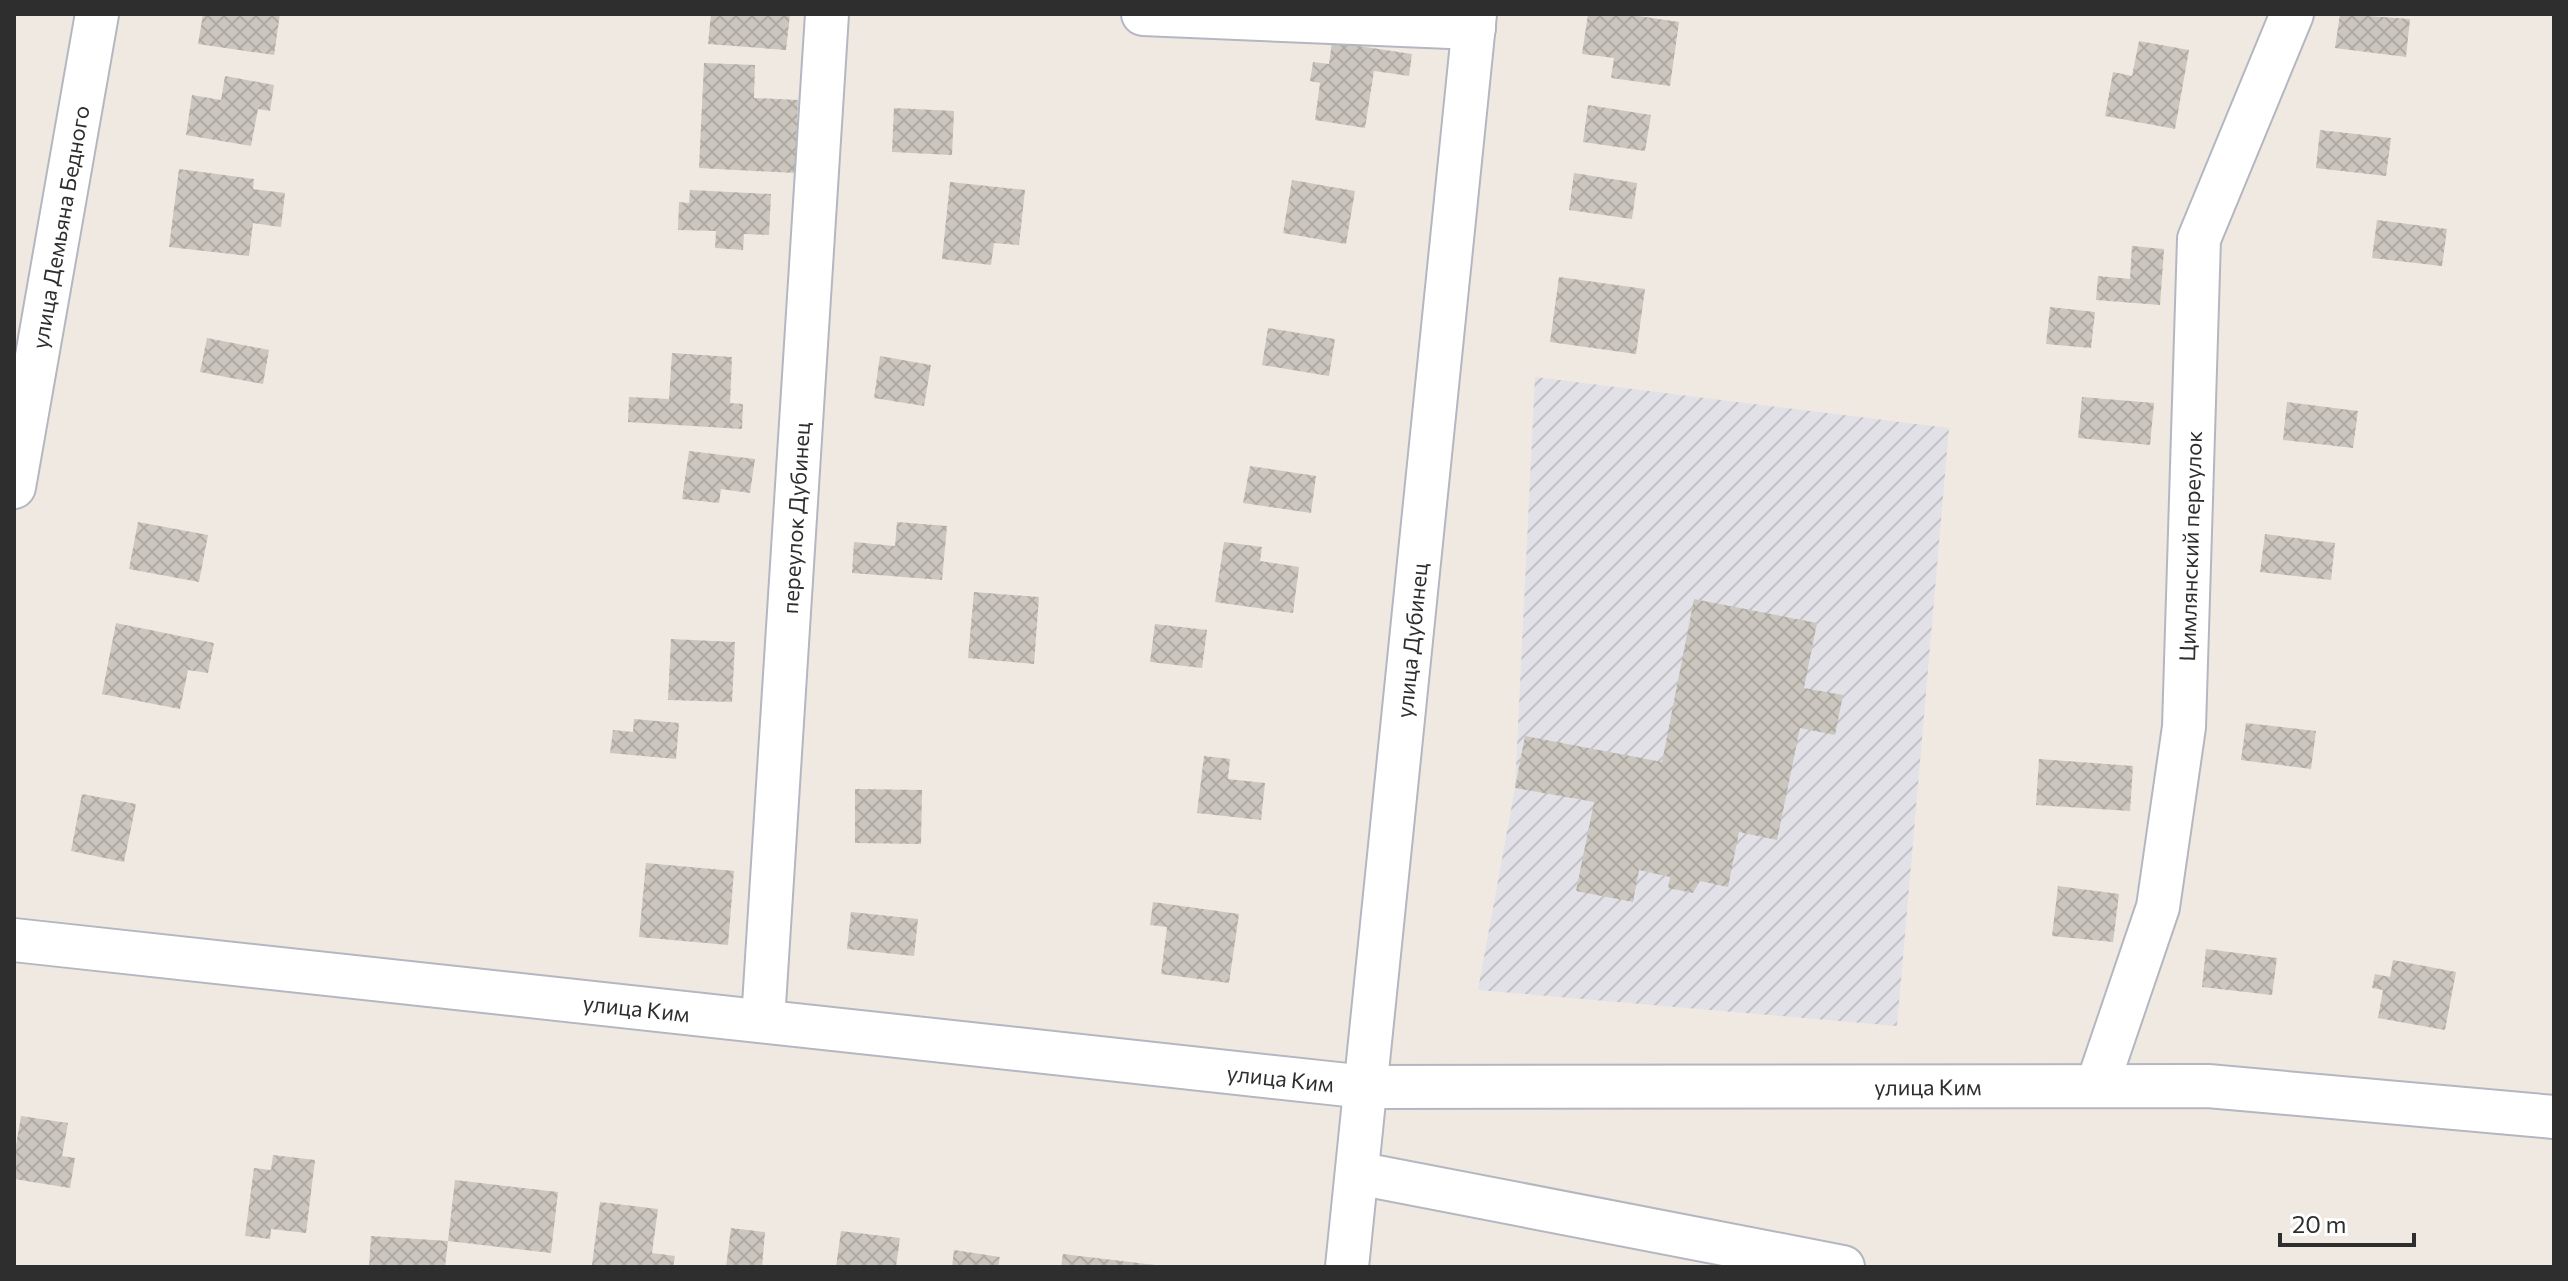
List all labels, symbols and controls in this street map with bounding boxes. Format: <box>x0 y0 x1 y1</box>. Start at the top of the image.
street label: улица Демьяна Бедного <box>25 103 94 351</box>
street label: переулок Дубинец <box>775 421 815 615</box>
street label: Цимлянский переулок <box>2173 430 2207 662</box>
street label: улица Дубинец <box>1390 561 1432 719</box>
street label: улица Ким <box>581 988 691 1027</box>
street label: улица Ким <box>1226 1058 1335 1097</box>
street label: улица Ким <box>1874 1073 1982 1100</box>
scale bar <box>2280 1197 2414 1247</box>
text: 20 m <box>2292 1209 2346 1238</box>

